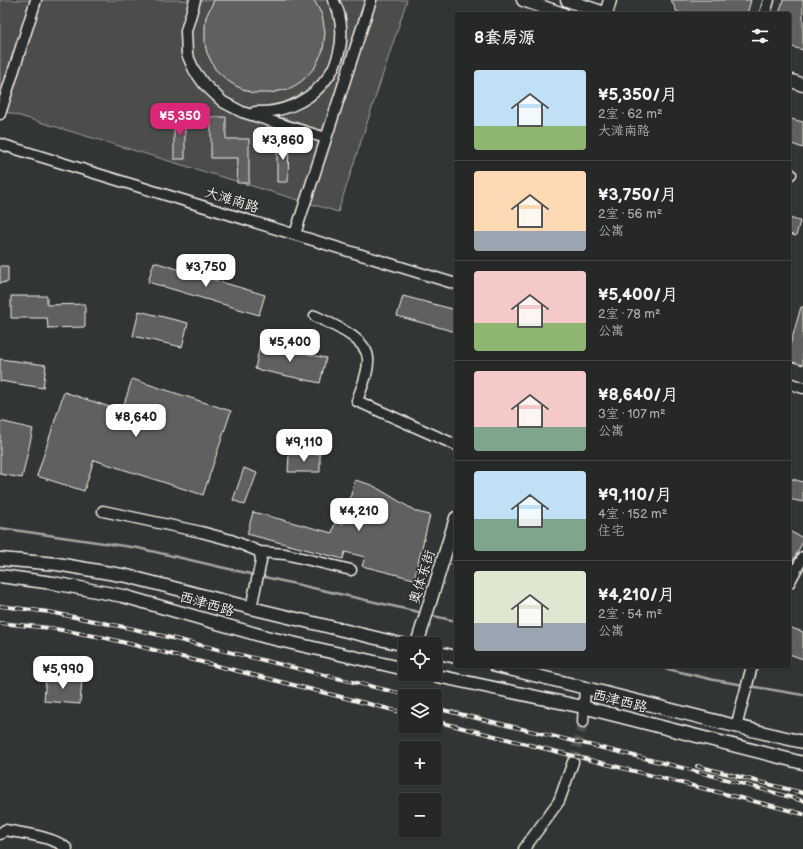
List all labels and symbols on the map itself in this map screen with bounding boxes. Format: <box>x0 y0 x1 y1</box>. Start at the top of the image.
pin: ¥5,350 <box>147 103 213 137</box>
pin: ¥3,860 <box>250 127 316 161</box>
street label: 大滩南路 <box>203 184 261 216</box>
pin: ¥3,750 <box>173 254 239 288</box>
pin: ¥5,400 <box>257 329 323 363</box>
pin: ¥8,640 <box>103 404 169 438</box>
pin: ¥9,110 <box>271 429 337 463</box>
pin: ¥4,210 <box>326 498 392 532</box>
street label: 奥体东街 <box>405 548 439 606</box>
street label: 西津西路 <box>178 588 236 620</box>
pin: ¥5,990 <box>30 656 96 690</box>
street label: 西津西路 <box>591 686 649 716</box>

